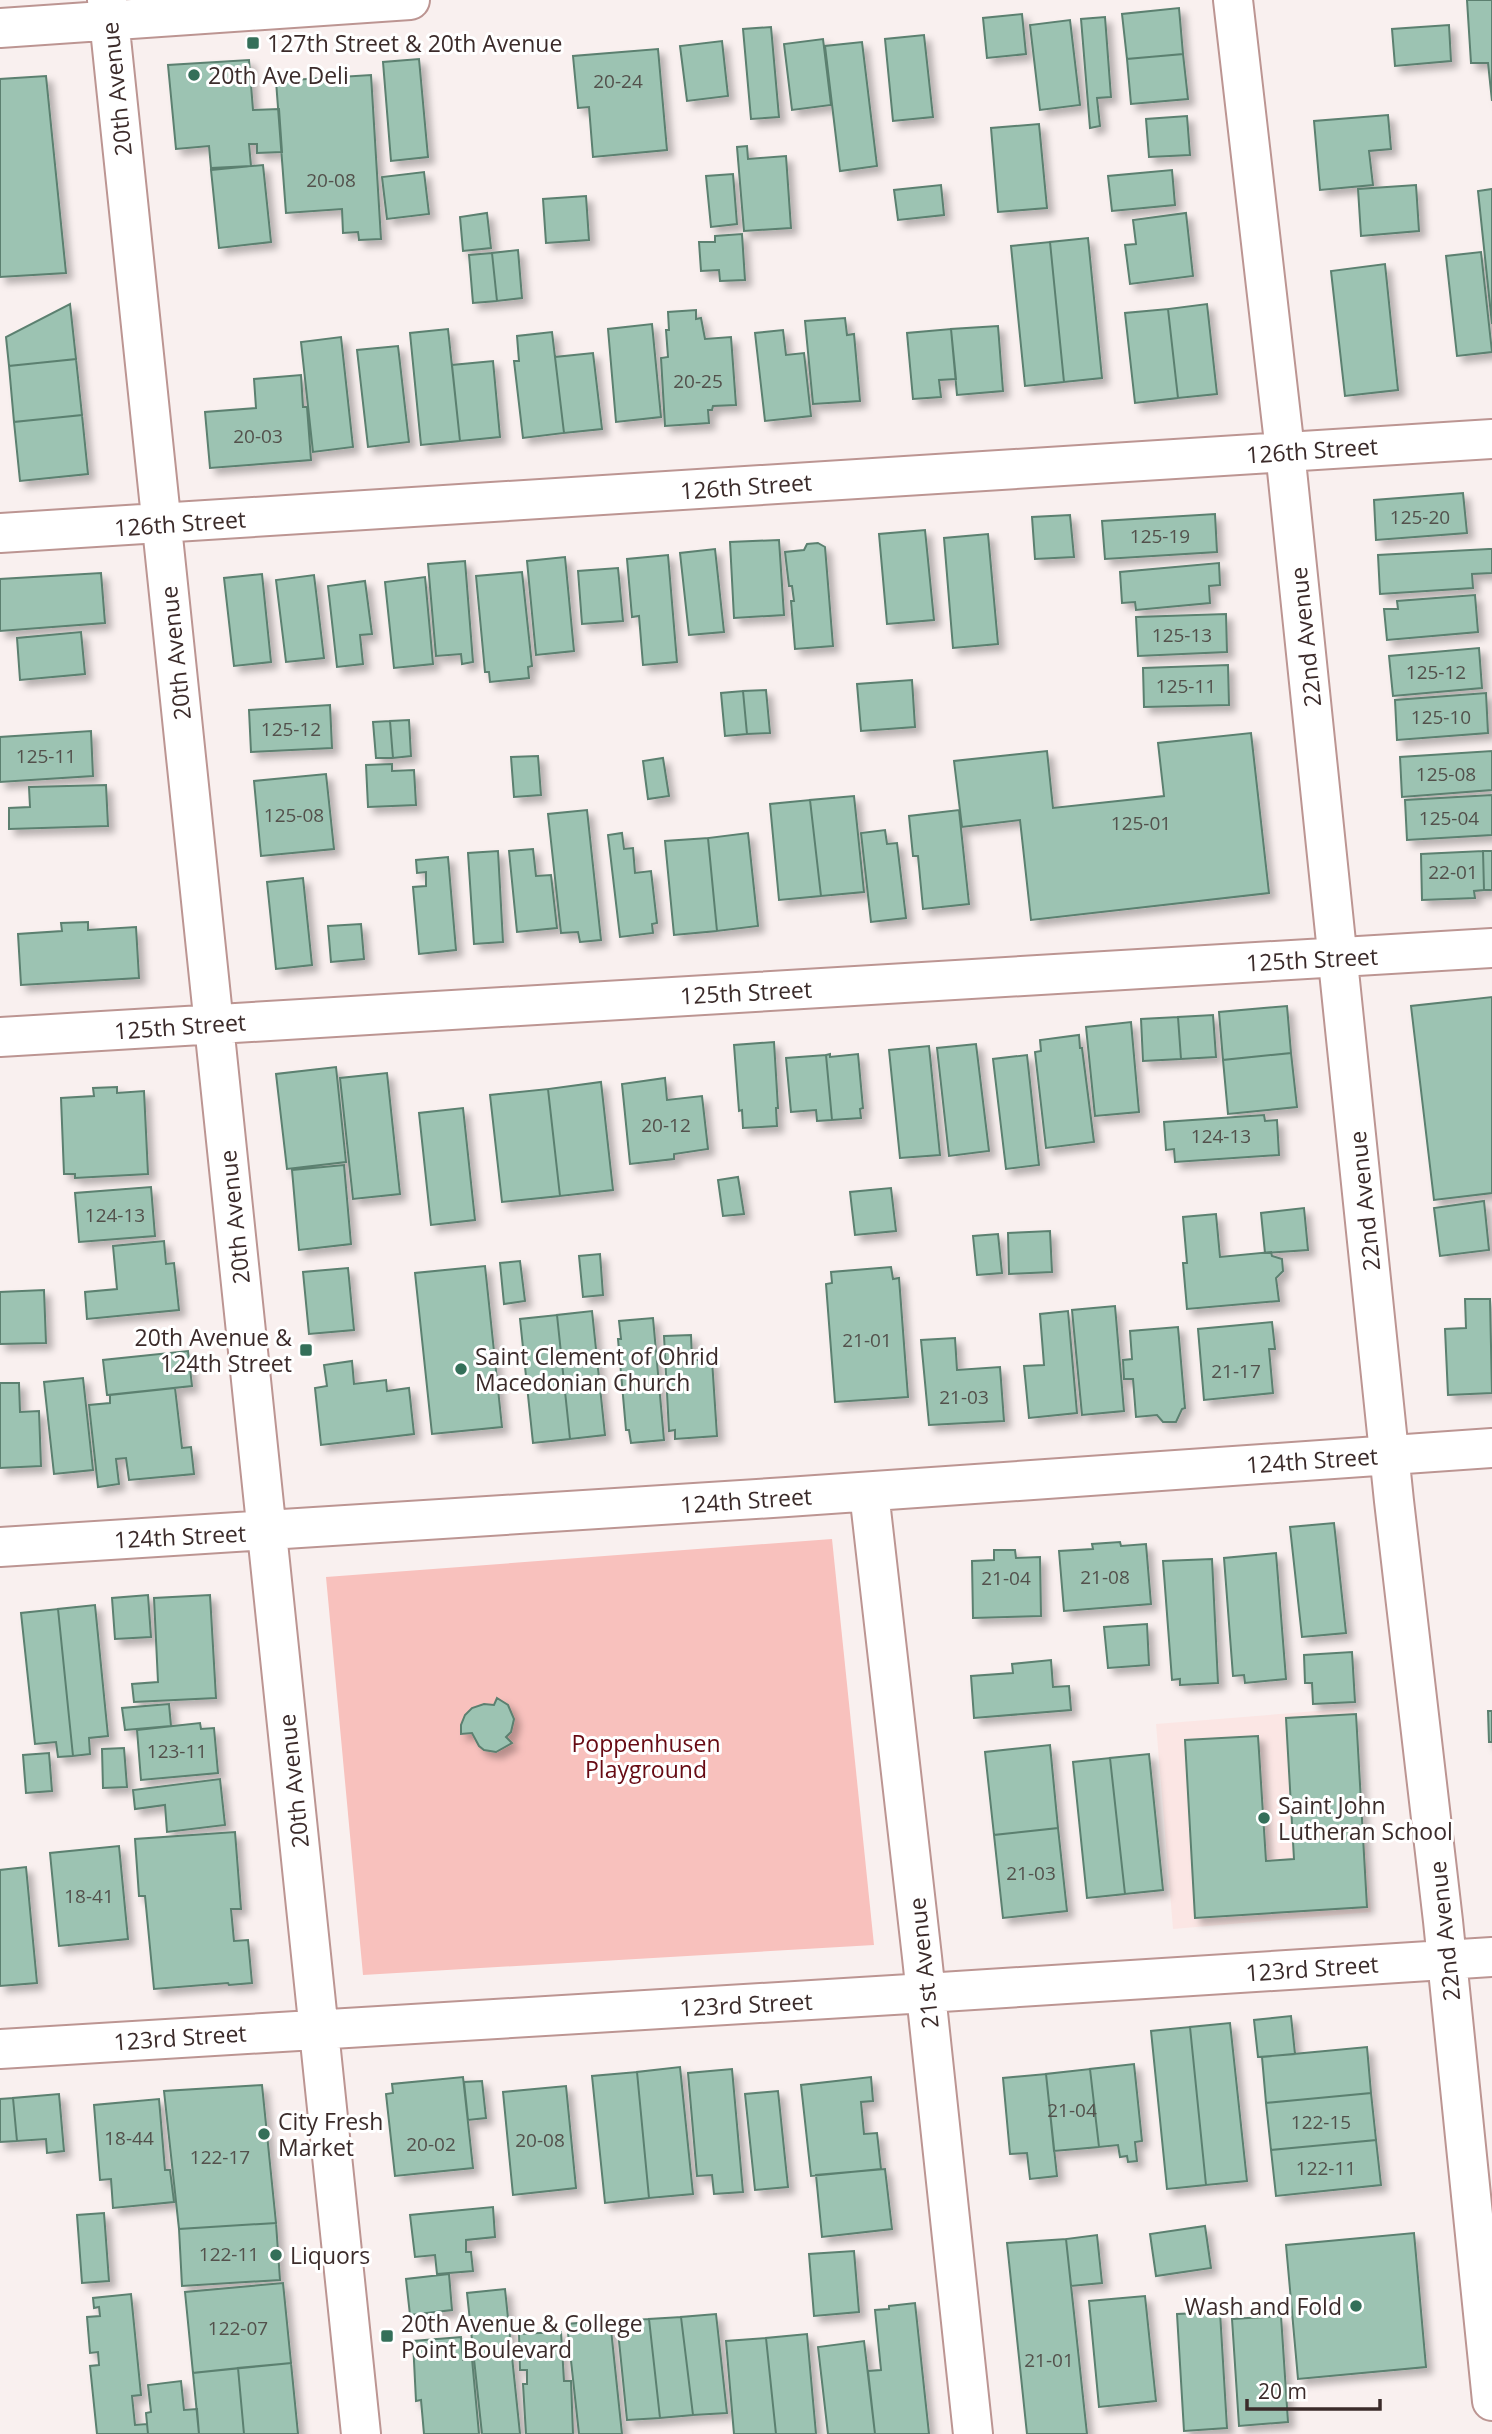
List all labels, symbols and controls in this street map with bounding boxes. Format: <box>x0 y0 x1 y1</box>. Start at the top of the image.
street label: 20th Avenue <box>93 20 139 158</box>
place label: 127th Street & 20th Avenue <box>267 27 562 59</box>
marker: 127th Street & 20th Avenue <box>245 35 261 51</box>
place label: 20th Ave Deli <box>208 59 349 91</box>
marker: 20th Ave Deli <box>186 67 202 83</box>
house number: 20-24 <box>593 68 643 94</box>
house number: 20-08 <box>306 167 356 193</box>
house number: 20-25 <box>673 368 723 394</box>
house number: 20-03 <box>233 423 283 449</box>
street label: 126th Street <box>1245 429 1379 471</box>
street label: 126th Street <box>679 465 813 507</box>
street label: 126th Street <box>113 502 247 544</box>
house number: 125-20 <box>1390 504 1450 530</box>
house number: 125-19 <box>1130 523 1190 549</box>
street label: 22nd Avenue <box>1282 565 1328 709</box>
street label: 20th Avenue <box>152 584 198 722</box>
house number: 125-13 <box>1152 622 1212 648</box>
house number: 125-12 <box>1406 659 1466 685</box>
house number: 125-11 <box>1156 673 1216 699</box>
house number: 125-10 <box>1411 704 1471 730</box>
house number: 125-12 <box>261 716 321 742</box>
house number: 125-11 <box>16 743 76 769</box>
house number: 125-08 <box>1416 761 1476 787</box>
house number: 125-08 <box>264 802 324 828</box>
house number: 125-04 <box>1419 805 1479 831</box>
house number: 125-01 <box>1111 810 1171 836</box>
house number: 22-01 <box>1428 859 1478 885</box>
street label: 125th Street <box>1245 940 1379 978</box>
street label: 125th Street <box>679 973 813 1011</box>
street label: 125th Street <box>113 1005 247 1047</box>
house number: 20-12 <box>641 1112 691 1138</box>
house number: 124-13 <box>1191 1123 1251 1149</box>
street label: 22nd Avenue <box>1341 1129 1387 1273</box>
street label: 20th Avenue <box>211 1148 257 1286</box>
house number: 124-13 <box>85 1202 145 1228</box>
place label: 20th Avenue & 124th Street <box>135 1321 292 1379</box>
house number: 21-01 <box>842 1327 892 1353</box>
place label: Saint Clement of Ohrid Macedonian Church <box>475 1340 719 1398</box>
marker: 20th Avenue & 124th Street <box>298 1342 314 1358</box>
house number: 21-17 <box>1211 1358 1261 1384</box>
marker: Saint Clement of Ohrid Macedonian Church <box>453 1361 469 1377</box>
house number: 21-03 <box>939 1384 989 1410</box>
street label: 124th Street <box>1245 1439 1379 1481</box>
street label: 124th Street <box>679 1479 813 1521</box>
street label: 124th Street <box>113 1517 247 1555</box>
house number: 21-08 <box>1080 1564 1130 1590</box>
house number: 21-04 <box>981 1565 1031 1591</box>
street label: 20th Avenue <box>270 1712 316 1850</box>
park label: Poppenhusen Playground <box>571 1727 721 1785</box>
house number: 123-11 <box>147 1738 207 1764</box>
place label: Saint John Lutheran School <box>1278 1789 1453 1847</box>
marker: Saint John Lutheran School <box>1256 1810 1272 1826</box>
street label: 22nd Avenue <box>1421 1859 1467 2003</box>
house number: 21-03 <box>1006 1860 1056 1886</box>
house number: 18-41 <box>64 1883 114 1909</box>
street label: 21st Avenue <box>900 1896 946 2030</box>
street label: 123rd Street <box>1244 1947 1380 1989</box>
street label: 123rd Street <box>679 1985 813 2023</box>
street label: 123rd Street <box>112 2016 248 2058</box>
house number: 21-04 <box>1047 2097 1097 2123</box>
place label: City Fresh Market <box>278 2105 383 2163</box>
house number: 122-15 <box>1291 2109 1351 2135</box>
house number: 18-44 <box>104 2125 154 2151</box>
marker: City Fresh Market <box>256 2126 272 2142</box>
house number: 20-08 <box>515 2127 565 2153</box>
house number: 20-02 <box>406 2131 456 2157</box>
house number: 122-17 <box>190 2144 250 2170</box>
house number: 122-11 <box>1296 2155 1356 2181</box>
place label: Liquors <box>290 2239 370 2271</box>
house number: 122-11 <box>199 2241 259 2267</box>
marker: Liquors <box>268 2247 284 2263</box>
place label: Wash and Fold <box>1184 2290 1342 2322</box>
marker: Wash and Fold <box>1348 2298 1364 2314</box>
place label: 20th Avenue & College Point Boulevard <box>401 2307 643 2365</box>
house number: 122-07 <box>208 2315 268 2341</box>
marker: 20th Avenue & College Point Boulevard <box>379 2328 395 2344</box>
house number: 21-01 <box>1024 2347 1074 2373</box>
scale bar <box>1247 2368 1380 2412</box>
text: 20 m <box>1258 2377 1307 2405</box>

